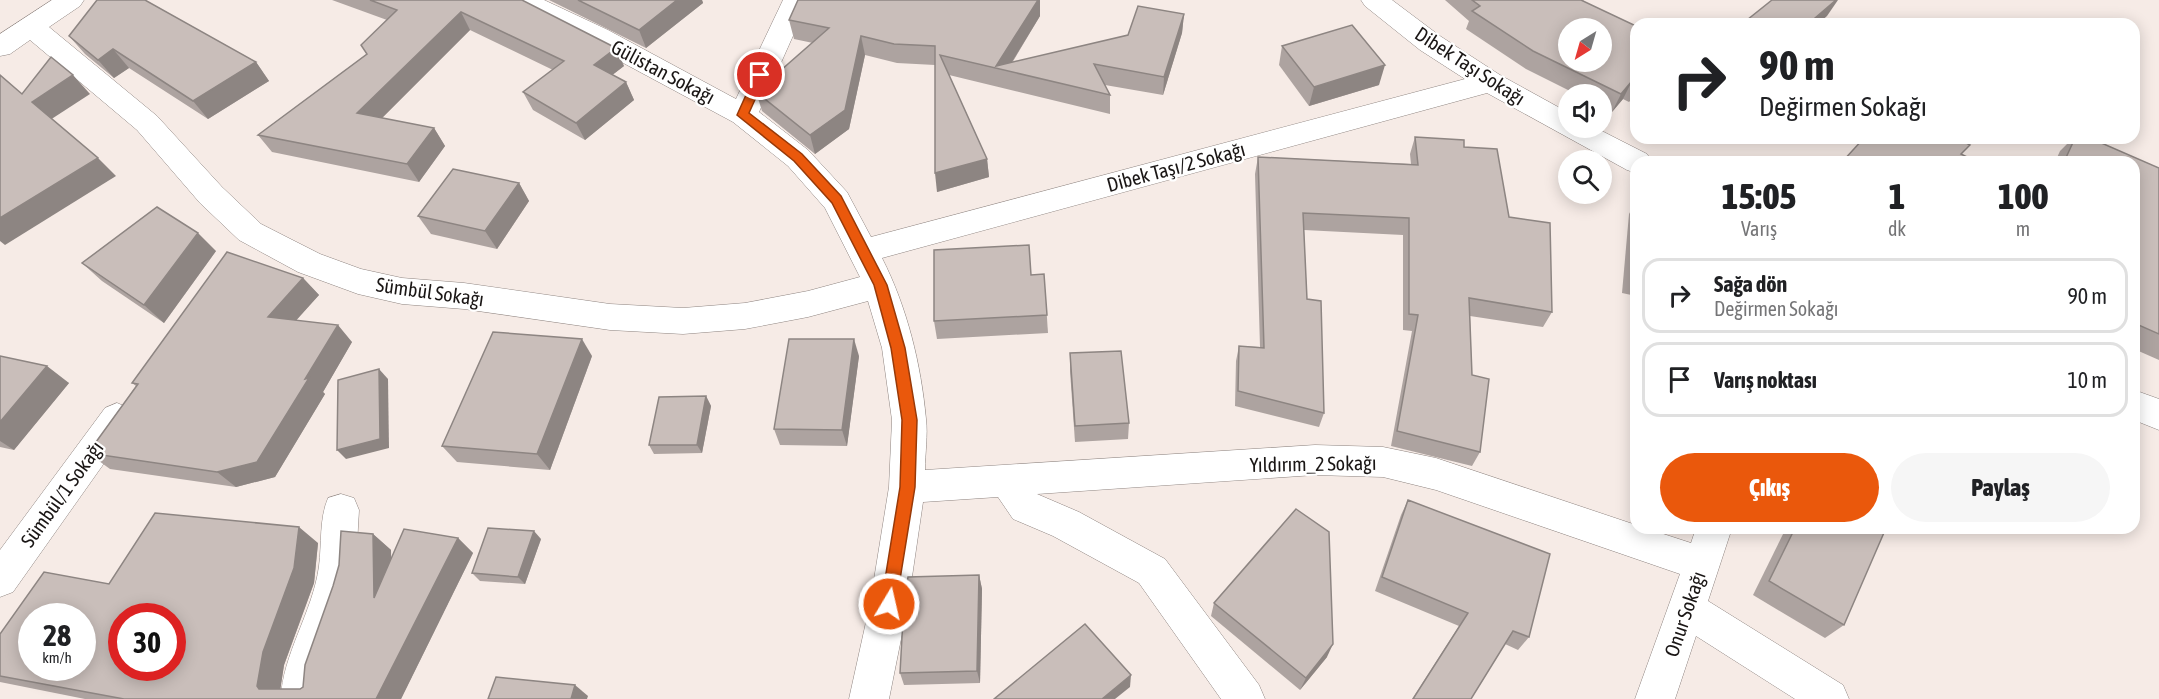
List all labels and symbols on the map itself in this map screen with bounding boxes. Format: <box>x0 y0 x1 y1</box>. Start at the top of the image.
north arrow <box>1558 18 1612 72</box>
street label: Dibek Taşı Sokağı <box>1411 22 1529 110</box>
street label: Gülistan Sokağı <box>608 35 719 108</box>
pin <box>734 49 785 100</box>
street label: Dibek Taşı/2 Sokağı <box>1104 137 1248 196</box>
street label: Sümbül Sokağı <box>375 273 486 310</box>
street label: Sümbül/1 Sokağı <box>16 436 108 551</box>
street label: Yıldırım_2 Sokağı <box>1249 451 1377 476</box>
street label: Onur Sokağı <box>1659 568 1710 660</box>
position arrow <box>857 572 921 636</box>
speed limit sign: 30 <box>108 603 186 681</box>

